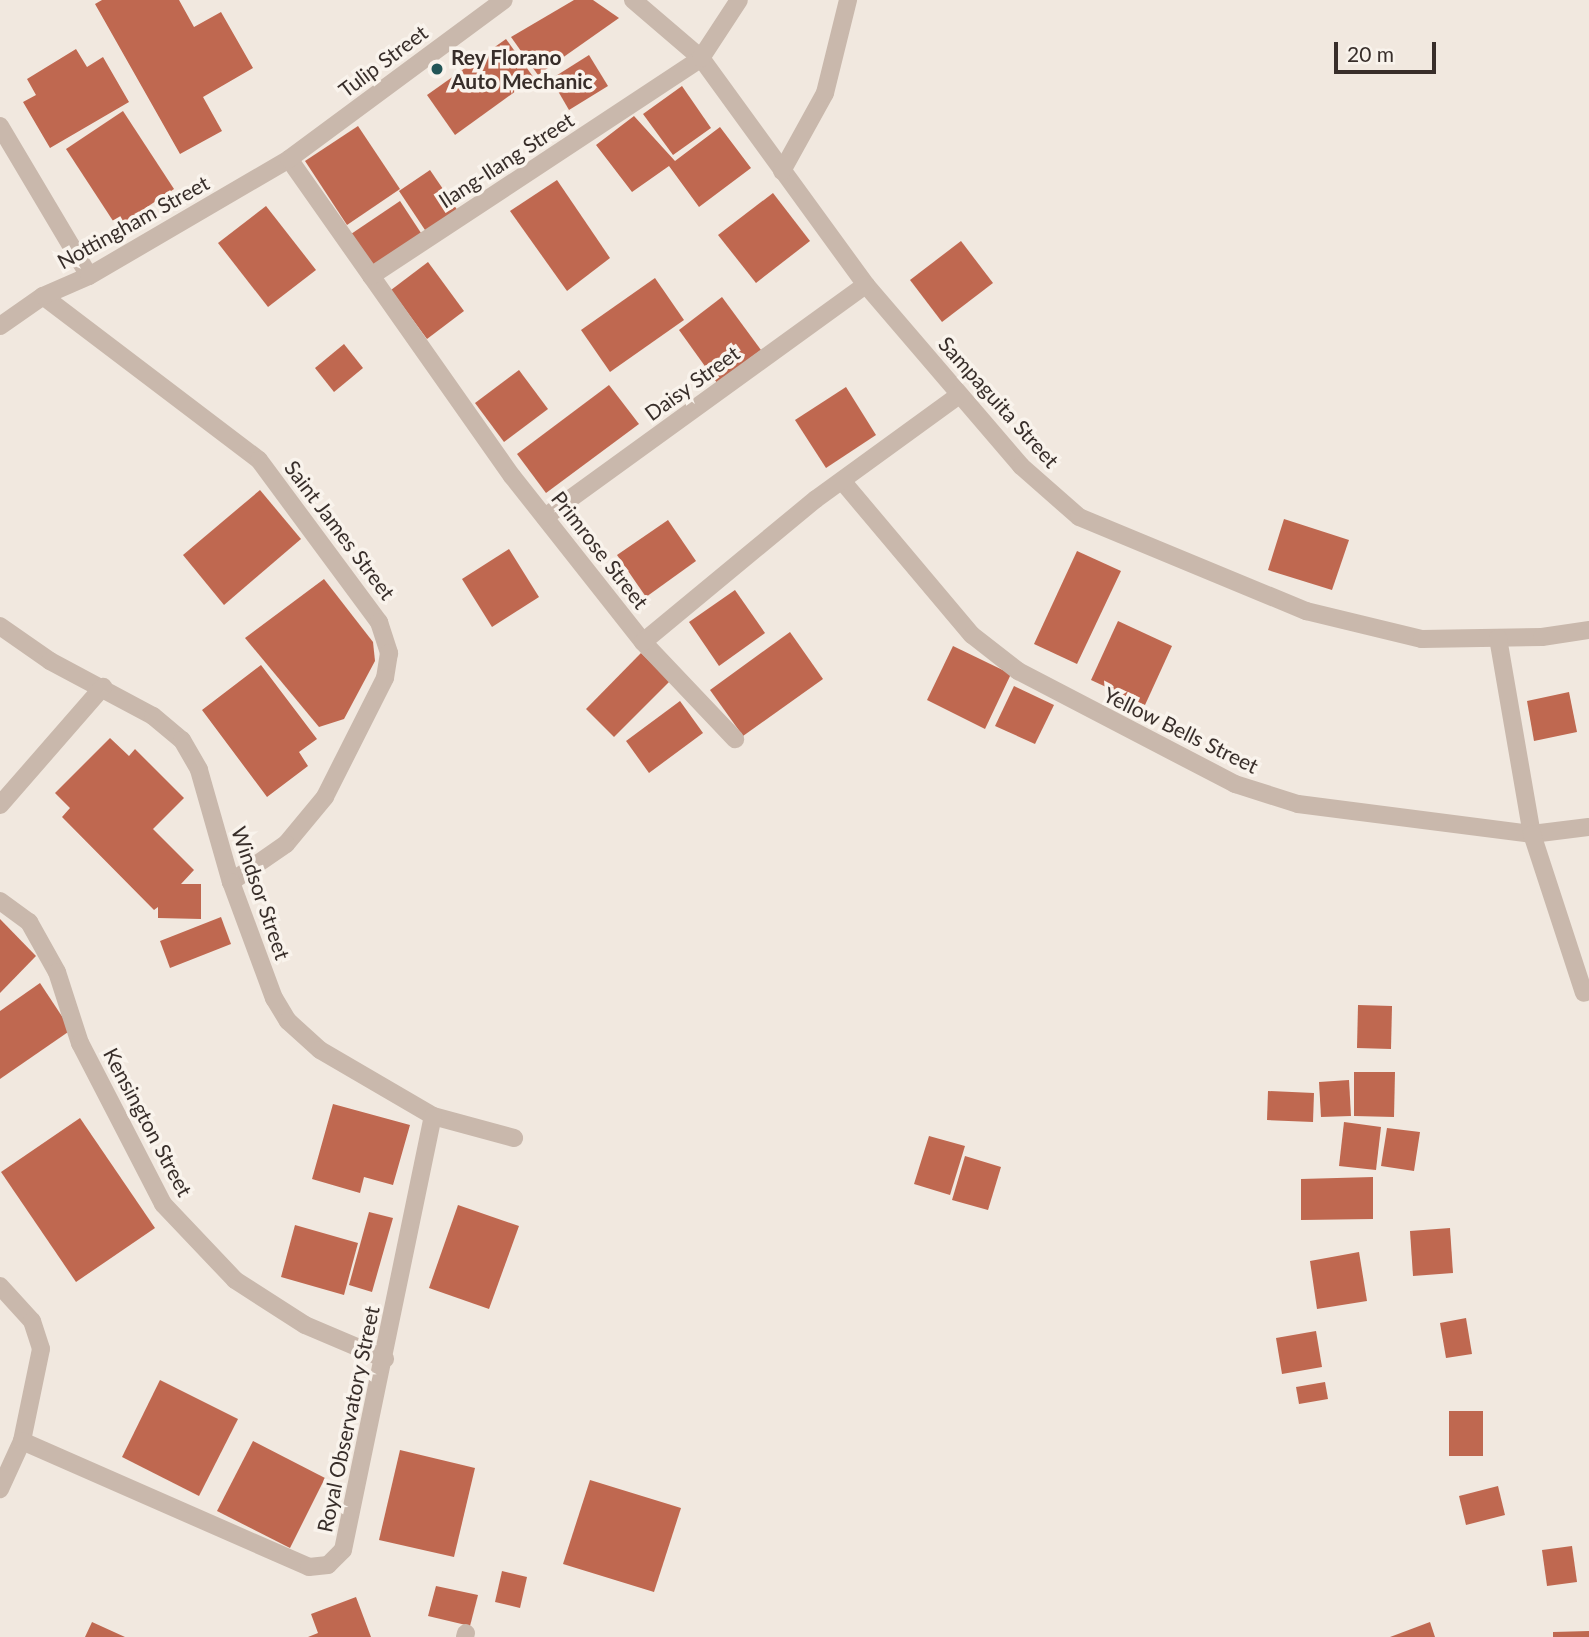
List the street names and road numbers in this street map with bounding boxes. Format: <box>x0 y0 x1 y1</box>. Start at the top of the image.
street label: Tulip Street <box>334 20 432 102</box>
street label: Ilang-Ilang Street <box>434 107 578 213</box>
street label: Nottingham Street <box>53 170 213 274</box>
street label: Sampaguita Street <box>934 331 1064 473</box>
street label: Daisy Street <box>639 340 745 426</box>
street label: Saint James Street <box>279 455 401 605</box>
street label: Primrose Street <box>546 486 654 614</box>
street label: Yellow Bells Street <box>1099 681 1263 779</box>
street label: Windsor Street <box>226 823 296 963</box>
street label: Kensington Street <box>98 1043 198 1201</box>
street label: Royal Observatory Street <box>312 1303 384 1535</box>

